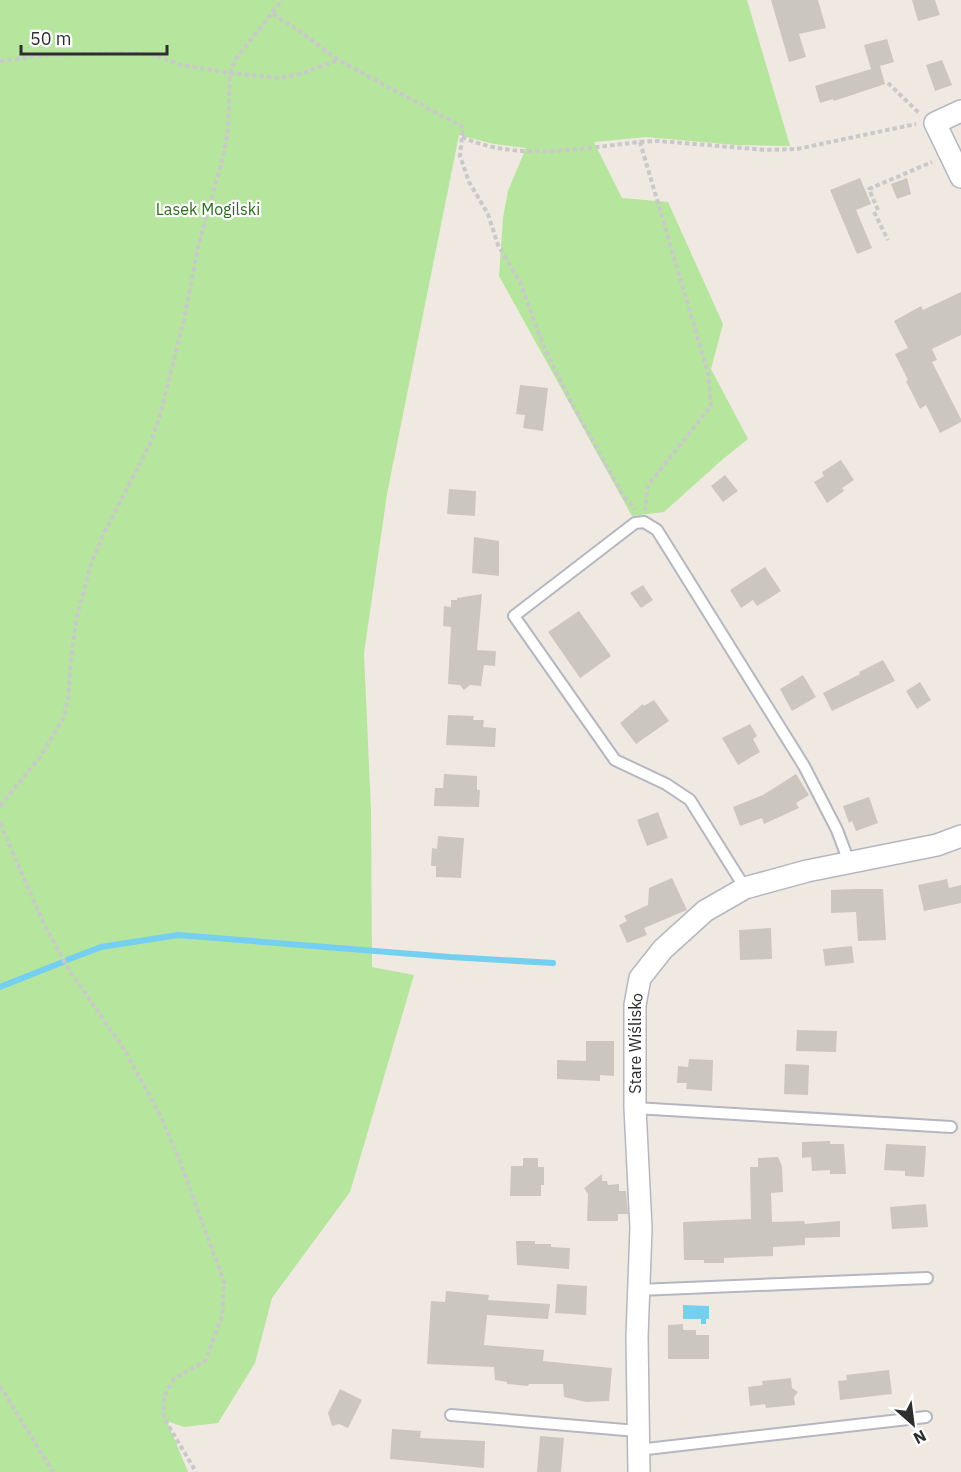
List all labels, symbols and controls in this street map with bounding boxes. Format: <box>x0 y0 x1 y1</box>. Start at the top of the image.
scale bar <box>21 18 166 56</box>
text: 50 m <box>30 27 72 50</box>
park label: Lasek Mogilski <box>156 199 260 219</box>
street label: Stare Wiślisko <box>625 991 647 1094</box>
north arrow <box>883 1394 943 1454</box>
text: N <box>910 1426 930 1449</box>

